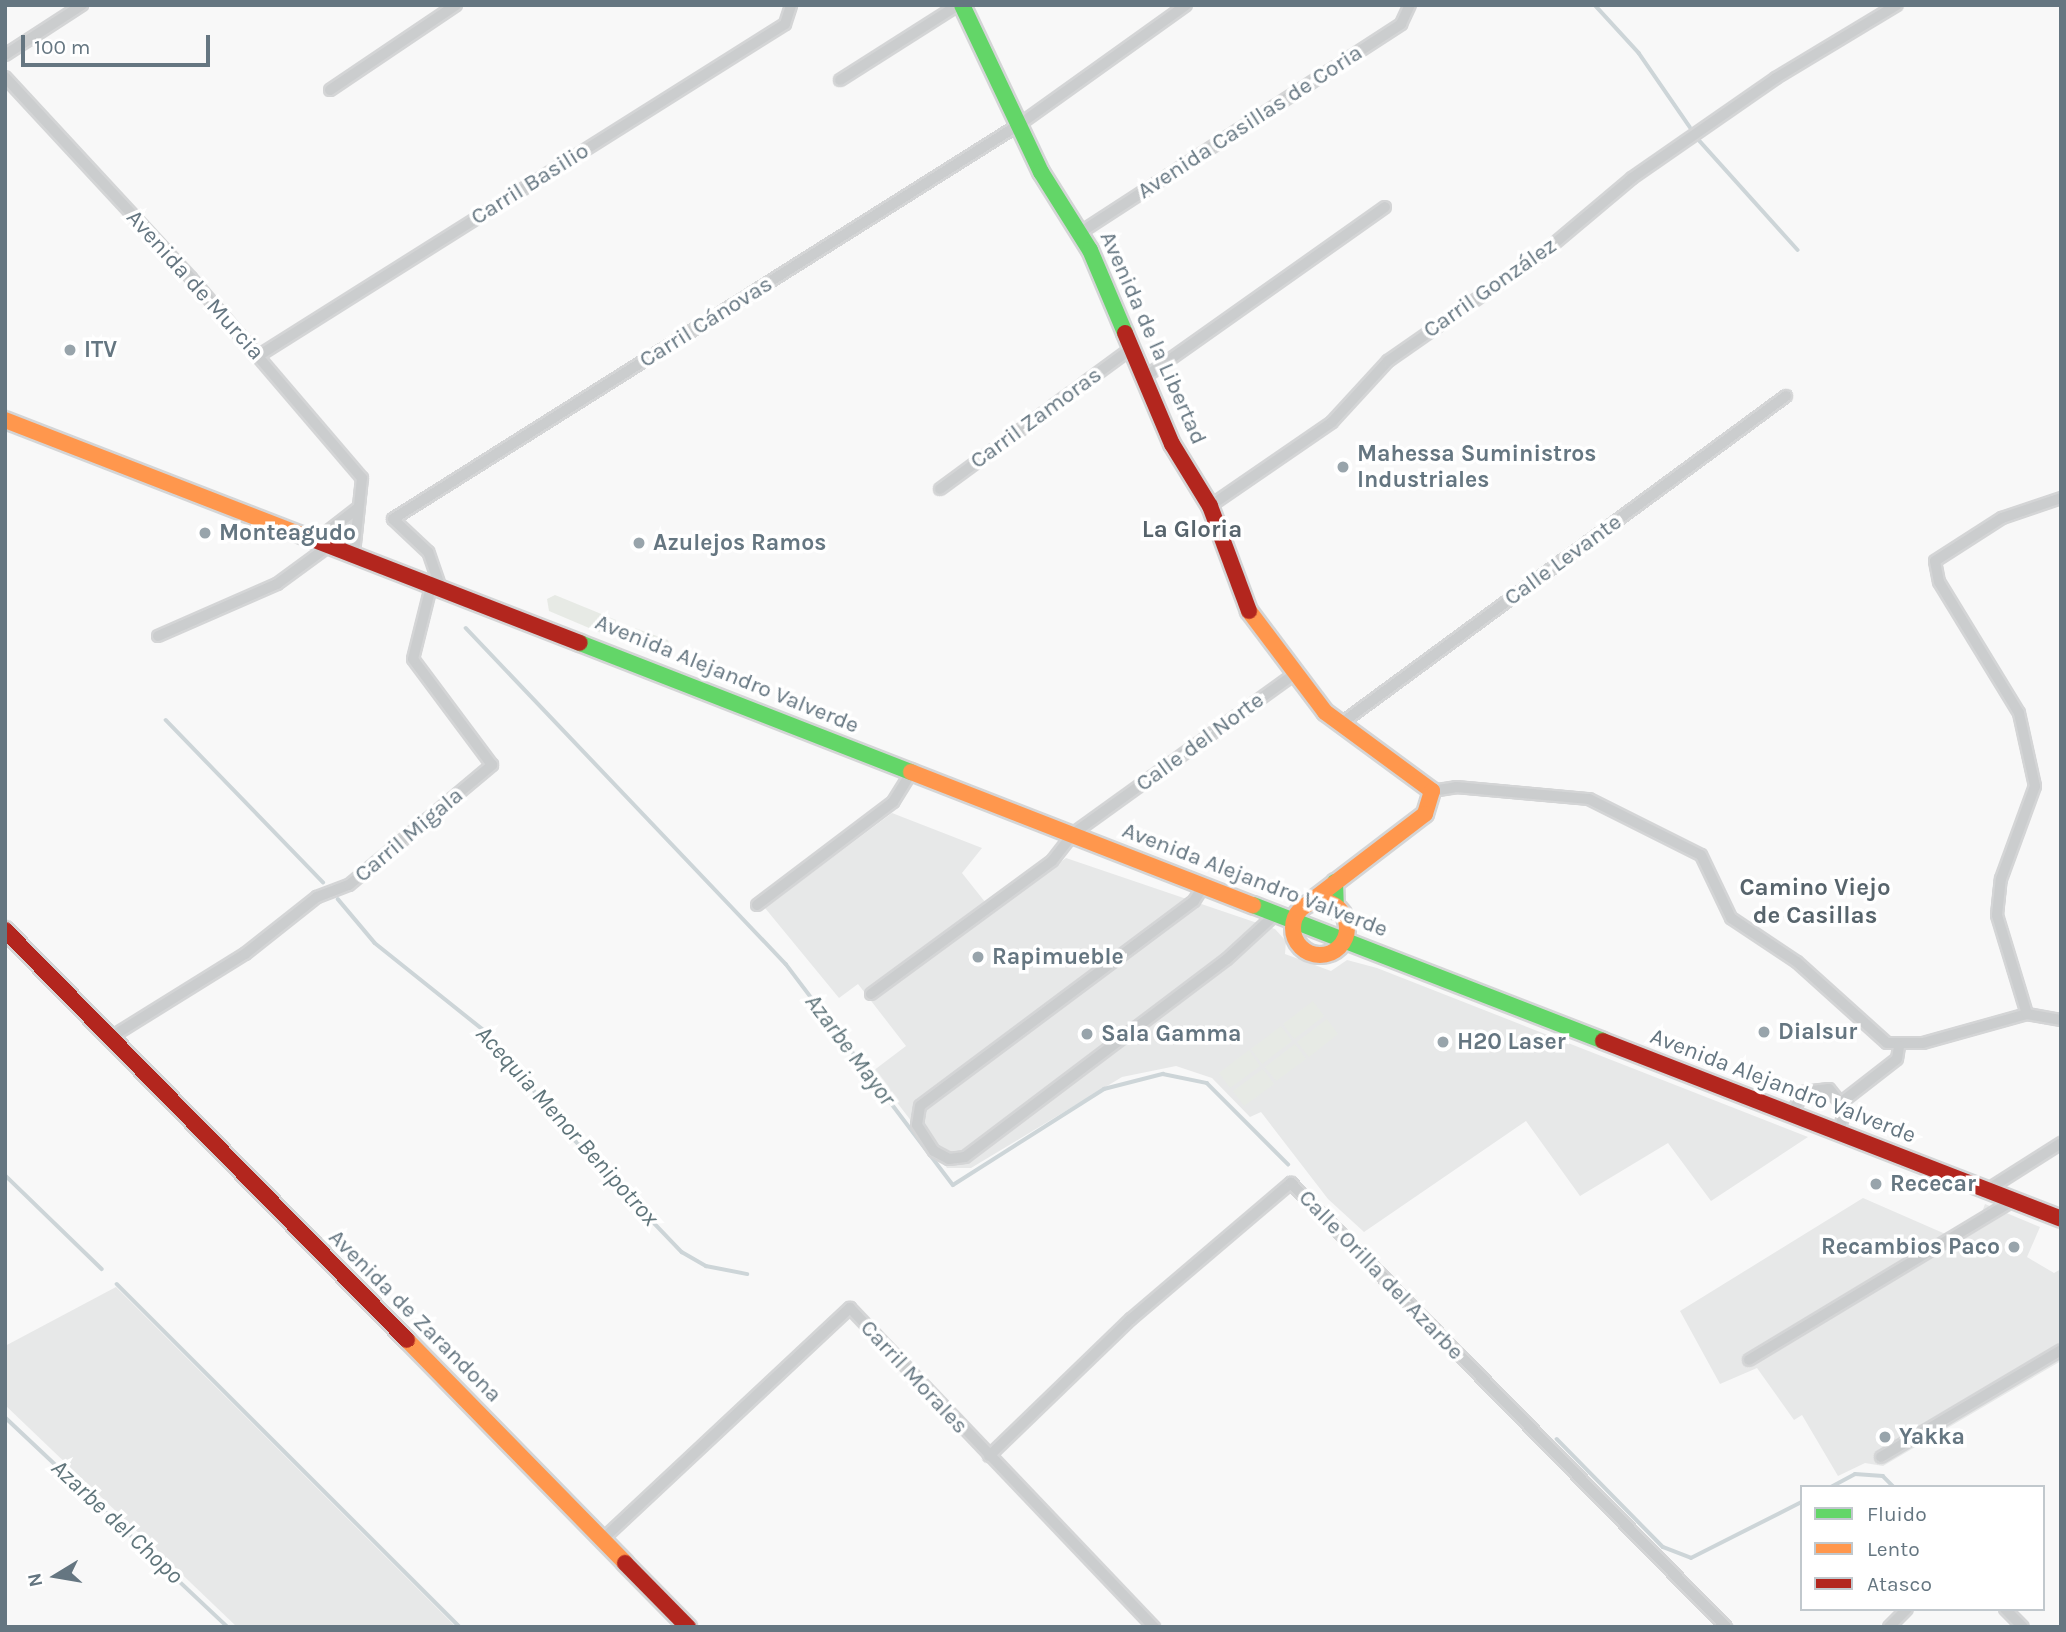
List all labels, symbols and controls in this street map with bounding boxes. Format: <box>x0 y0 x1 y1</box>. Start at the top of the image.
scale bar <box>24 21 214 65</box>
text: 100 m <box>34 35 91 59</box>
street label: Avenida Casillas de Coria <box>1132 39 1368 205</box>
street label: Carril Basilio <box>466 137 594 231</box>
street label: Avenida de Murcia <box>120 204 270 366</box>
street label: Avenida de la Libertad <box>1094 227 1212 449</box>
street label: Carril González <box>1418 232 1562 344</box>
street label: Carril Cánovas <box>634 270 778 374</box>
place label: ITV <box>84 336 117 364</box>
marker: ITV <box>62 342 78 358</box>
street label: Carril Zamoras <box>965 361 1107 475</box>
place label: Mahessa Suministros Industriales <box>1357 440 1596 494</box>
marker: Mahessa Suministros Industriales <box>1335 459 1351 475</box>
street label: Calle Levante <box>1499 508 1627 612</box>
district label: La Gloria <box>1142 516 1242 544</box>
place label: Monteagudo <box>219 519 356 547</box>
marker: Monteagudo <box>197 525 213 541</box>
place label: Azulejos Ramos <box>653 529 826 557</box>
marker: Azulejos Ramos <box>631 535 647 551</box>
street label: Avenida Alejandro Valverde <box>591 608 863 740</box>
street label: Calle del Norte <box>1131 686 1269 798</box>
street label: Carril Migala <box>349 782 469 888</box>
street label: Avenida Alejandro Valverde <box>1118 817 1392 943</box>
district label: Camino Viejo de Casillas <box>1739 874 1891 930</box>
place label: Rapimueble <box>992 943 1124 971</box>
marker: Rapimueble <box>970 949 986 965</box>
water label: Azarbe Mayor <box>799 988 901 1112</box>
place label: Dialsur <box>1778 1018 1857 1046</box>
water label: Acequia Menor Benipotrox <box>469 1020 665 1232</box>
place label: Sala Gamma <box>1101 1020 1242 1048</box>
street label: Avenida Alejandro Valverde <box>1646 1023 1920 1149</box>
marker: Dialsur <box>1756 1024 1772 1040</box>
marker: Sala Gamma <box>1079 1026 1095 1042</box>
place label: H20 Laser <box>1457 1028 1566 1056</box>
marker: H20 Laser <box>1435 1034 1451 1050</box>
place label: Rececar <box>1890 1170 1976 1198</box>
marker: Rececar <box>1868 1176 1884 1192</box>
street label: Calle Orilla del Azarbe <box>1293 1184 1469 1366</box>
street label: Avenida de Zarandona <box>323 1224 507 1408</box>
place label: Recambios Paco <box>1821 1233 2000 1261</box>
marker: Recambios Paco <box>2006 1239 2022 1255</box>
street label: Carril Morales <box>854 1314 974 1440</box>
place label: Yakka <box>1899 1423 1965 1451</box>
marker: Yakka <box>1877 1429 1893 1445</box>
water label: Azarbe del Chopo <box>45 1454 189 1590</box>
legend <box>1800 1485 2045 1611</box>
text: Fluido <box>1867 1502 1927 1526</box>
text: Lento <box>1867 1537 1920 1561</box>
north arrow <box>21 1541 91 1611</box>
text: N <box>23 1571 47 1589</box>
text: Atasco <box>1867 1572 1932 1596</box>

